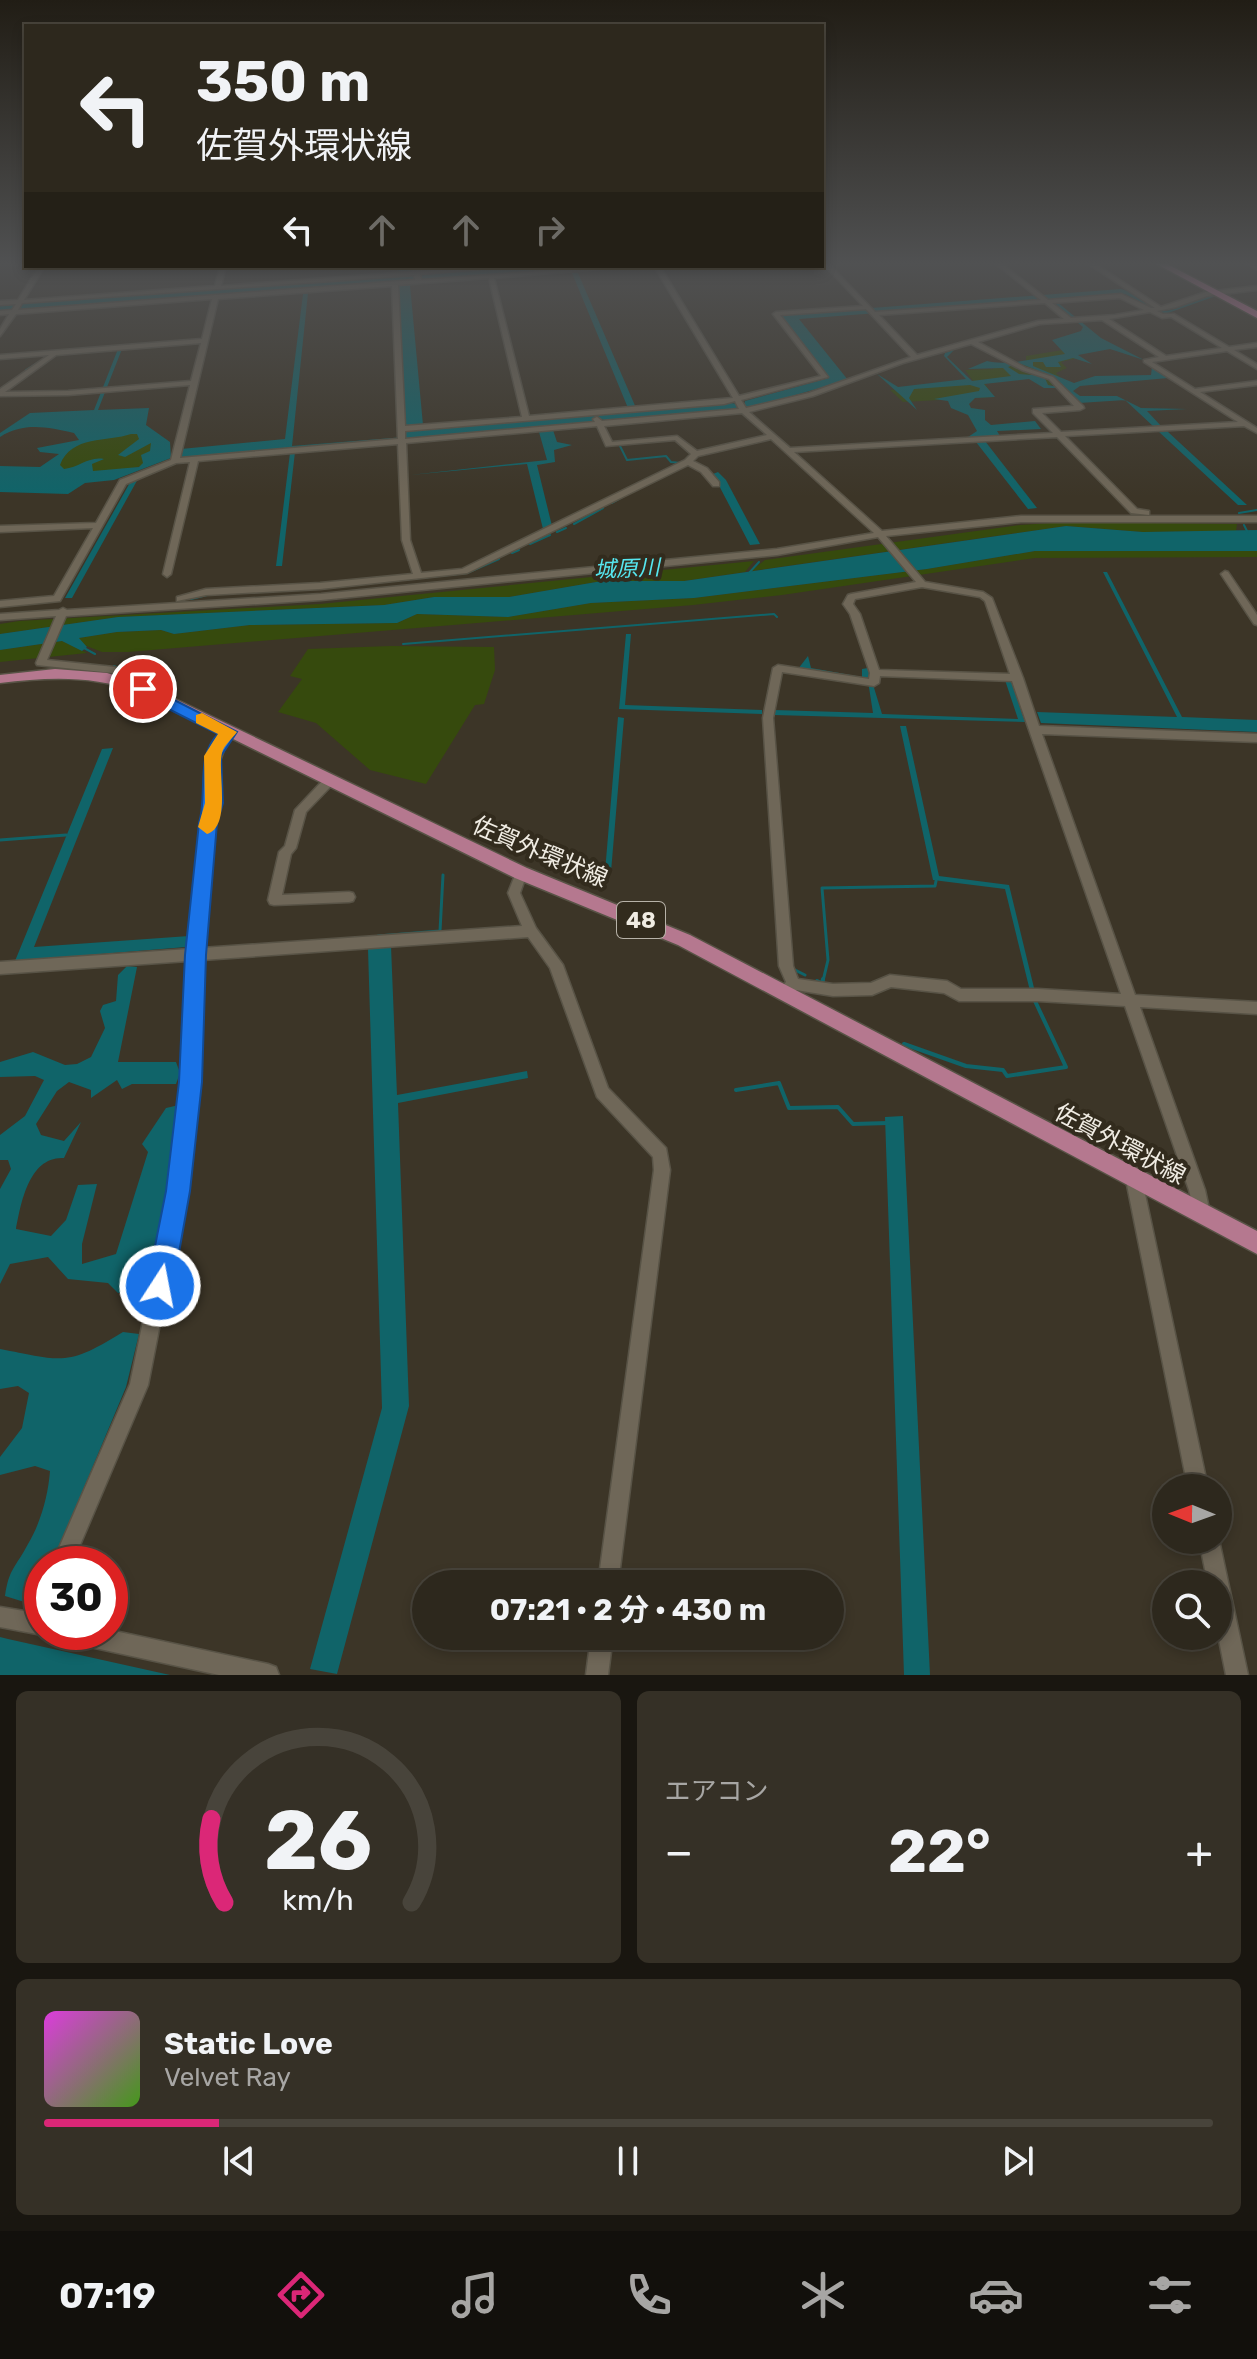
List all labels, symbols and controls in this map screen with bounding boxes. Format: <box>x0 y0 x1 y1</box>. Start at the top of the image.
text: 350 m <box>196 49 370 115</box>
icon: left <box>64 56 168 160</box>
text: 佐賀外環状線 <box>196 124 412 167</box>
icon: left <box>276 208 320 252</box>
icon: ahead <box>360 208 404 252</box>
icon: ahead <box>444 208 488 252</box>
icon: right <box>528 208 572 252</box>
water label: 城原川 <box>594 554 662 583</box>
pin <box>109 655 177 723</box>
icon: arrive <box>121 667 165 711</box>
street label: 佐賀外環状線 <box>468 811 612 893</box>
road number: 48 <box>617 902 665 938</box>
street label: 佐賀外環状線 <box>1050 1098 1190 1190</box>
position arrow <box>118 1244 202 1328</box>
north arrow <box>1152 1474 1232 1554</box>
map controls <box>1152 1474 1232 1650</box>
speed limit sign: 30 <box>24 1546 128 1650</box>
button: search <box>1152 1570 1232 1650</box>
text: 07:21 · 2 分 · 430 m <box>490 1592 766 1628</box>
text: エアコン <box>665 1776 769 1807</box>
text: 26 <box>264 1791 372 1890</box>
text: 22° <box>888 1816 991 1887</box>
text: − <box>665 1826 693 1878</box>
text: + <box>1186 1826 1213 1878</box>
text: km/h <box>283 1883 354 1917</box>
text: Static Love <box>164 2026 333 2062</box>
text: Velvet Ray <box>164 2062 291 2093</box>
icon: previous <box>217 2139 261 2183</box>
icon: pause <box>606 2139 650 2183</box>
icon: next <box>996 2139 1040 2183</box>
icon: directions <box>273 2267 329 2323</box>
icon: music <box>447 2267 503 2323</box>
icon: phone <box>621 2267 677 2323</box>
icon: climate <box>795 2267 851 2323</box>
icon: car <box>968 2267 1024 2323</box>
icon: filters <box>1142 2267 1198 2323</box>
text: 07:19 <box>59 2274 155 2317</box>

